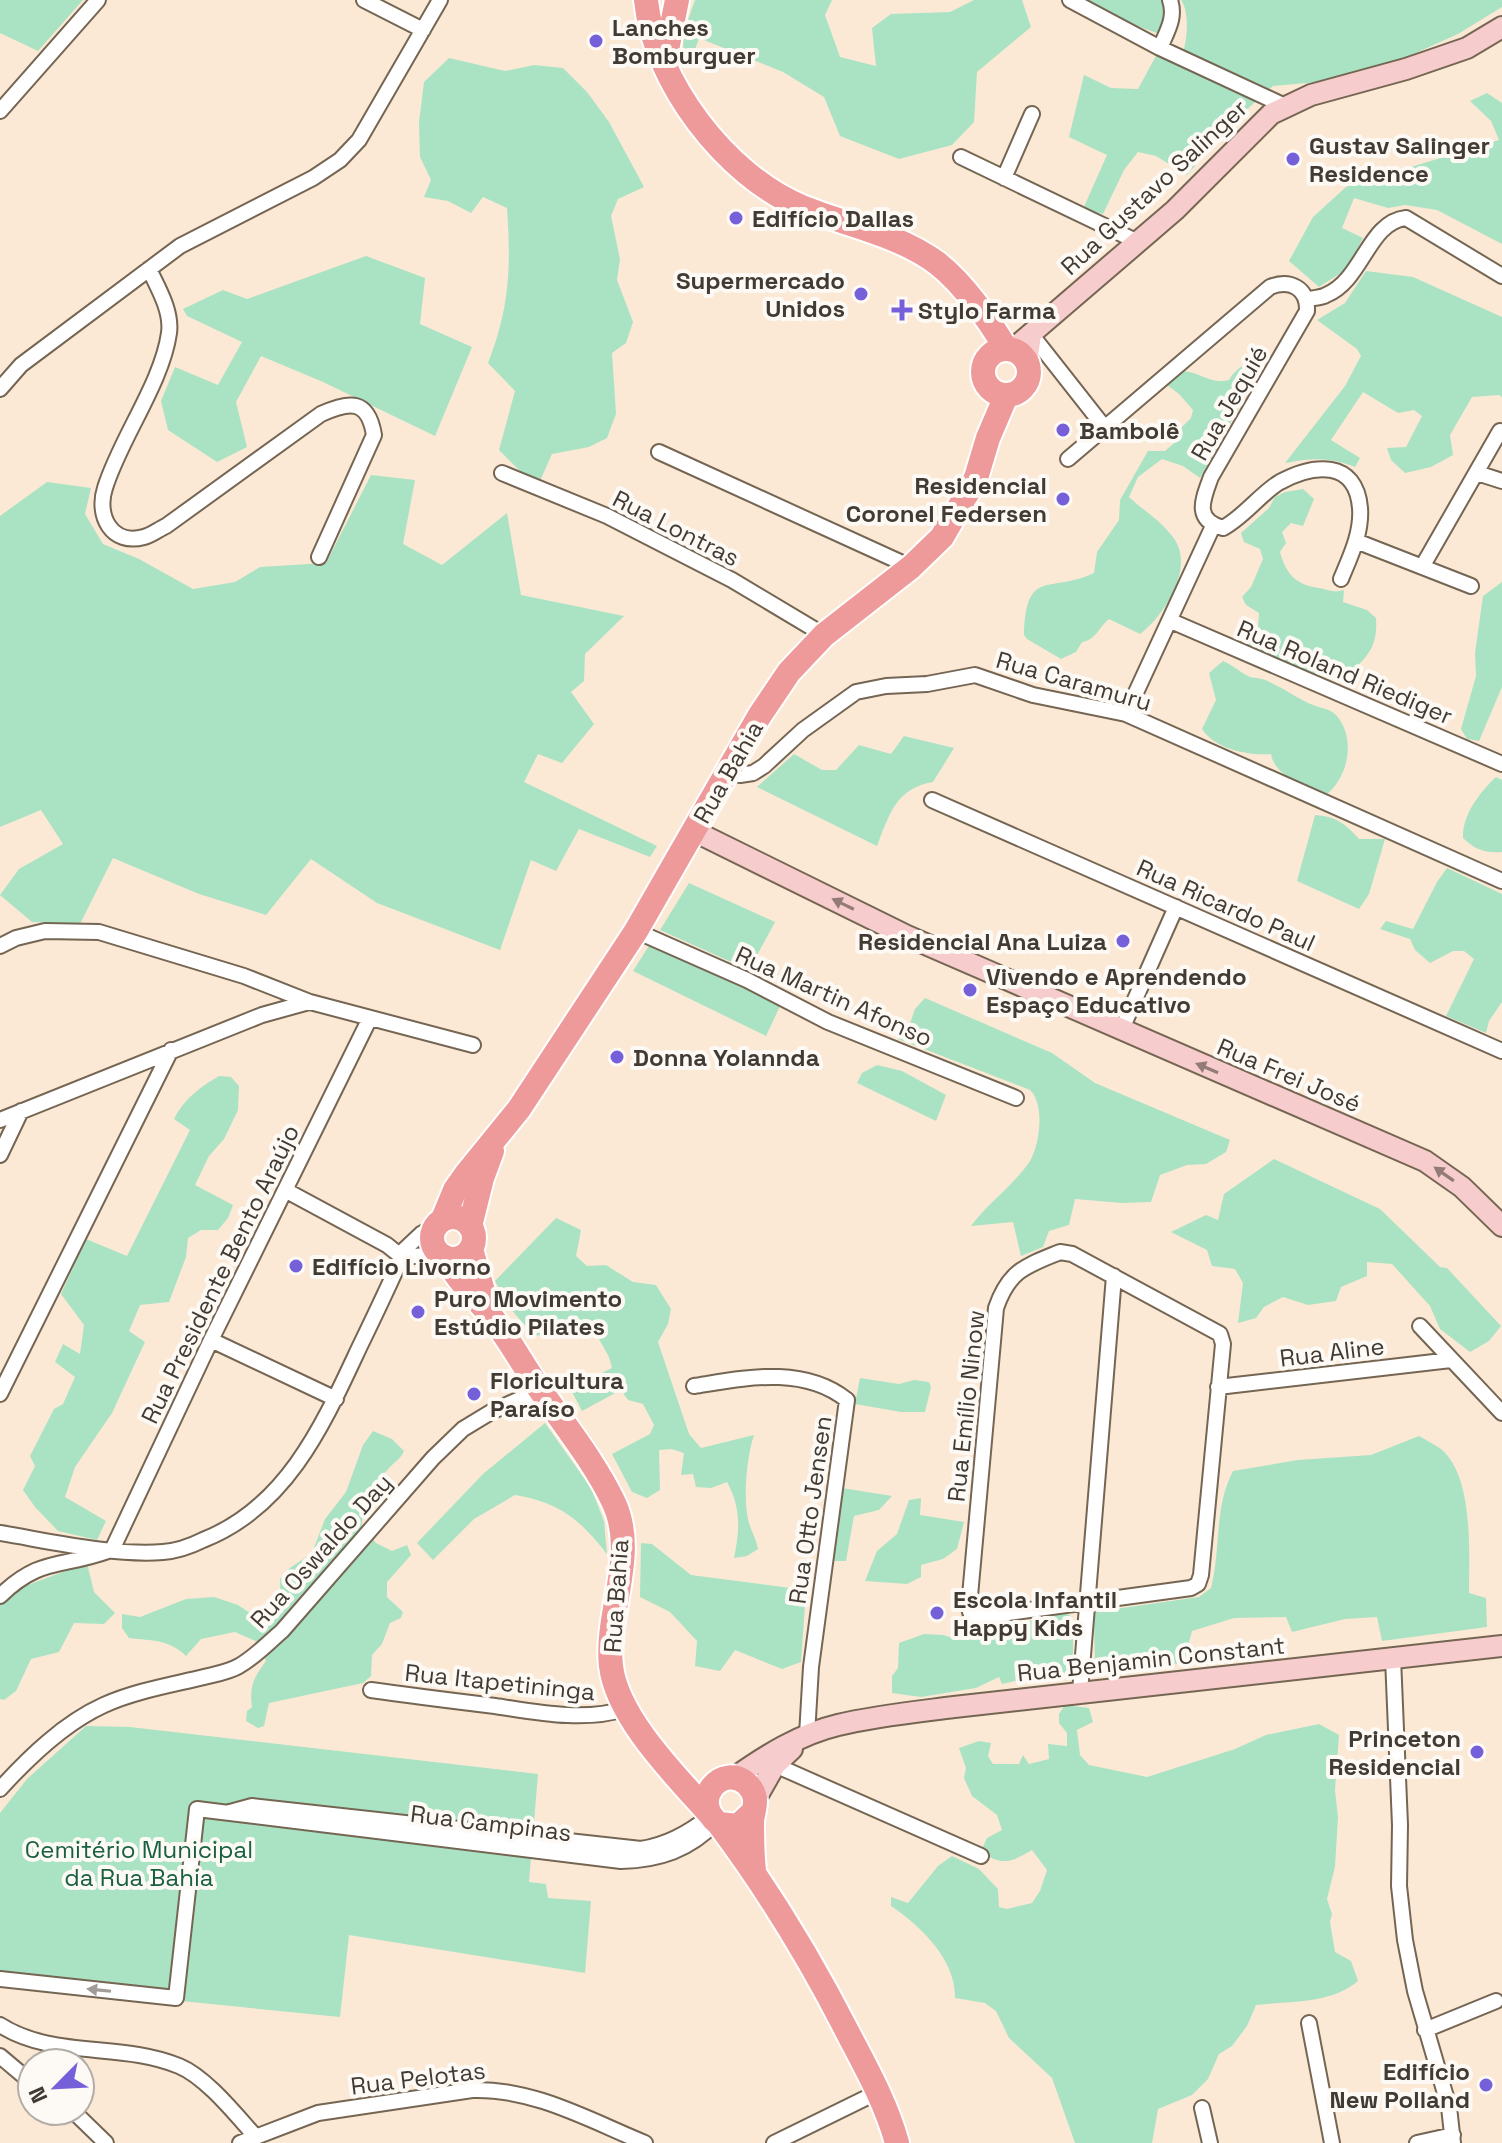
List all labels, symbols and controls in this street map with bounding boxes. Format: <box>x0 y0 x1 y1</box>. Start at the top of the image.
place label: Lanches Bomburguer <box>612 12 756 71</box>
marker: Lanches Bomburguer <box>587 32 605 50</box>
street label: Rua Gustavo Salinger <box>1054 92 1254 282</box>
place label: Gustav Salinger Residence <box>1309 130 1490 189</box>
marker: Gustav Salinger Residence <box>1284 150 1302 168</box>
place label: Edifício Dallas <box>752 203 914 234</box>
marker: Edifício Dallas <box>727 209 745 227</box>
place label: Supermercado Unidos <box>676 265 845 324</box>
marker: Supermercado Unidos <box>852 285 870 303</box>
place label: Stylo Farma <box>918 295 1056 326</box>
marker: Stylo Farma <box>893 301 911 319</box>
street label: Rua Jequié <box>1184 340 1274 466</box>
place label: Bambolê <box>1079 415 1180 446</box>
marker: Bambolê <box>1054 421 1072 439</box>
place label: Residencial Coronel Federsen <box>846 470 1047 529</box>
street label: Rua Lontras <box>607 483 745 573</box>
marker: Residencial Coronel Federsen <box>1054 490 1072 508</box>
street label: Rua Roland Riediger <box>1233 613 1457 731</box>
street label: Rua Caramuru <box>993 644 1155 718</box>
street label: Rua Bahia <box>686 715 770 829</box>
street label: Rua Ricardo Paul <box>1132 852 1320 958</box>
one-way arrow <box>831 898 854 911</box>
place label: Residencial Ana Luiza <box>858 926 1107 957</box>
marker: Residencial Ana Luiza <box>1114 932 1132 950</box>
street label: Rua Martin Afonso <box>731 939 937 1053</box>
place label: Vivendo e Aprendendo Espaço Educativo <box>986 961 1247 1020</box>
marker: Vivendo e Aprendendo Espaço Educativo <box>961 981 979 999</box>
street label: Rua Frei José <box>1213 1031 1365 1119</box>
place label: Donna Yolannda <box>633 1042 820 1073</box>
marker: Donna Yolannda <box>608 1048 626 1066</box>
one-way arrow <box>1196 1062 1219 1075</box>
street label: Rua Presidente Bento Araújo <box>134 1119 306 1429</box>
one-way arrow <box>1434 1167 1455 1182</box>
place label: Edifício Livorno <box>312 1251 491 1282</box>
marker: Edifício Livorno <box>287 1257 305 1275</box>
place label: Puro Movimento Estúdio Pilates <box>434 1283 622 1342</box>
marker: Puro Movimento Estúdio Pilates <box>409 1303 427 1321</box>
street label: Rua Emílio Ninow <box>941 1308 991 1504</box>
street label: Rua Aline <box>1278 1330 1386 1374</box>
place label: Floricultura Paraíso <box>490 1365 624 1424</box>
marker: Floricultura Paraíso <box>465 1385 483 1403</box>
street label: Rua Otto Jensen <box>781 1414 839 1606</box>
street label: Rua Oswaldo Day <box>243 1467 399 1635</box>
street label: Rua Bahia <box>597 1538 635 1654</box>
place label: Escola Infantil Happy Kids <box>953 1584 1117 1643</box>
marker: Escola Infantil Happy Kids <box>928 1604 946 1622</box>
street label: Rua Benjamin Constant <box>1016 1630 1286 1688</box>
street label: Rua Itapetininga <box>403 1657 597 1707</box>
place label: Princeton Residencial <box>1328 1723 1461 1782</box>
marker: Princeton Residencial <box>1468 1743 1486 1761</box>
street label: Rua Campinas <box>409 1798 573 1848</box>
park label: Cemitério Municipal da Rua Bahia <box>25 1834 253 1893</box>
one-way arrow <box>86 1983 111 1996</box>
north arrow <box>16 2047 96 2127</box>
street label: Rua Pelotas <box>349 2054 487 2102</box>
place label: Edifício New Polland <box>1330 2056 1470 2115</box>
marker: Edifício New Polland <box>1477 2076 1495 2094</box>
text: N <box>22 2083 54 2108</box>

